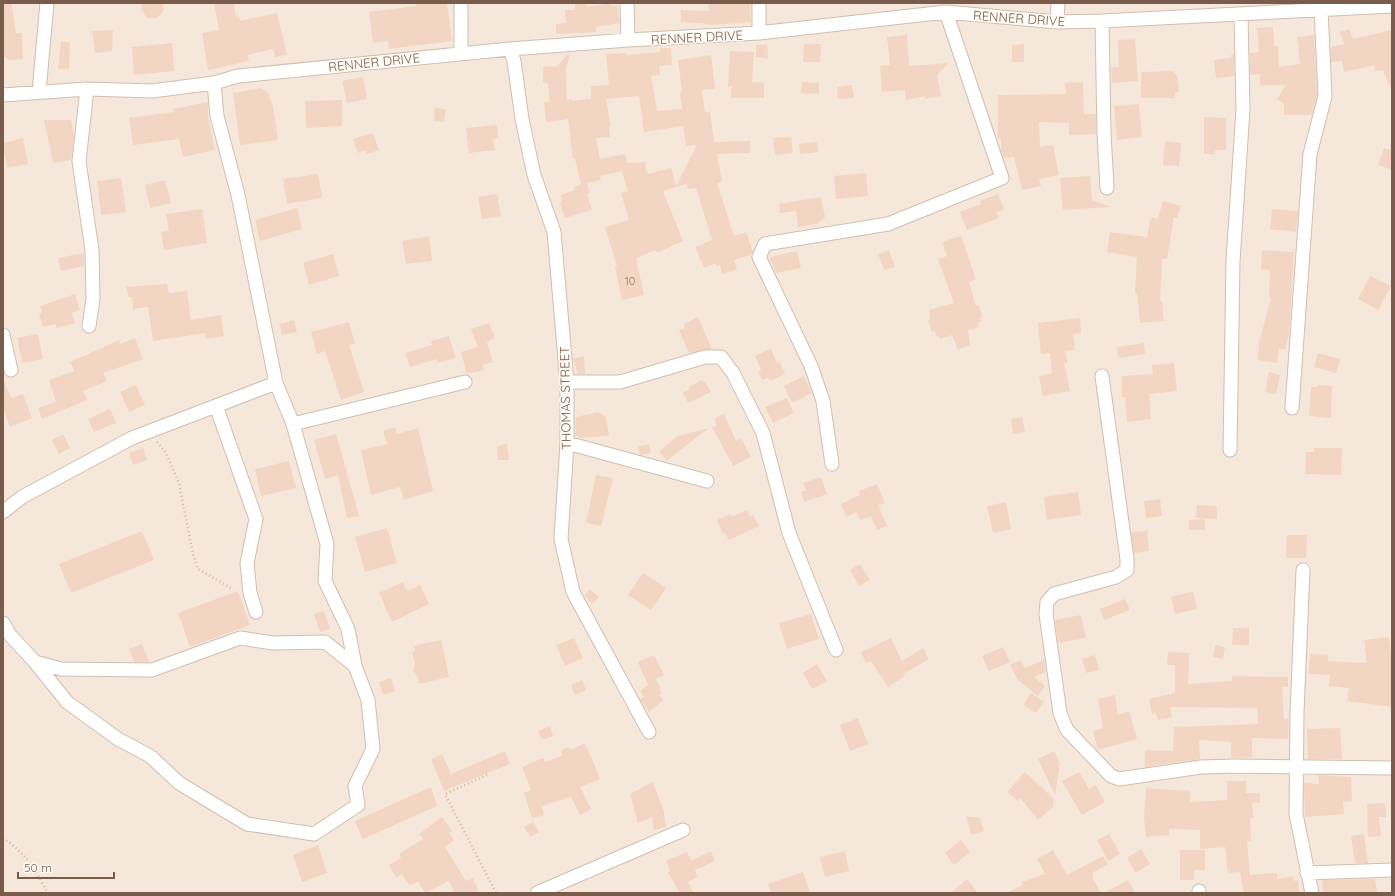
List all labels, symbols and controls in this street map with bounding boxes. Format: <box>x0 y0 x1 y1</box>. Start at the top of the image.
street label: RENNER DRIVE <box>973 7 1065 29</box>
street label: RENNER DRIVE <box>651 27 743 47</box>
street label: RENNER DRIVE <box>327 49 421 75</box>
house number: 10 <box>625 274 635 288</box>
street label: THOMAS STREET <box>556 346 574 450</box>
scale bar <box>18 854 114 880</box>
text: 50 m <box>24 860 52 875</box>

